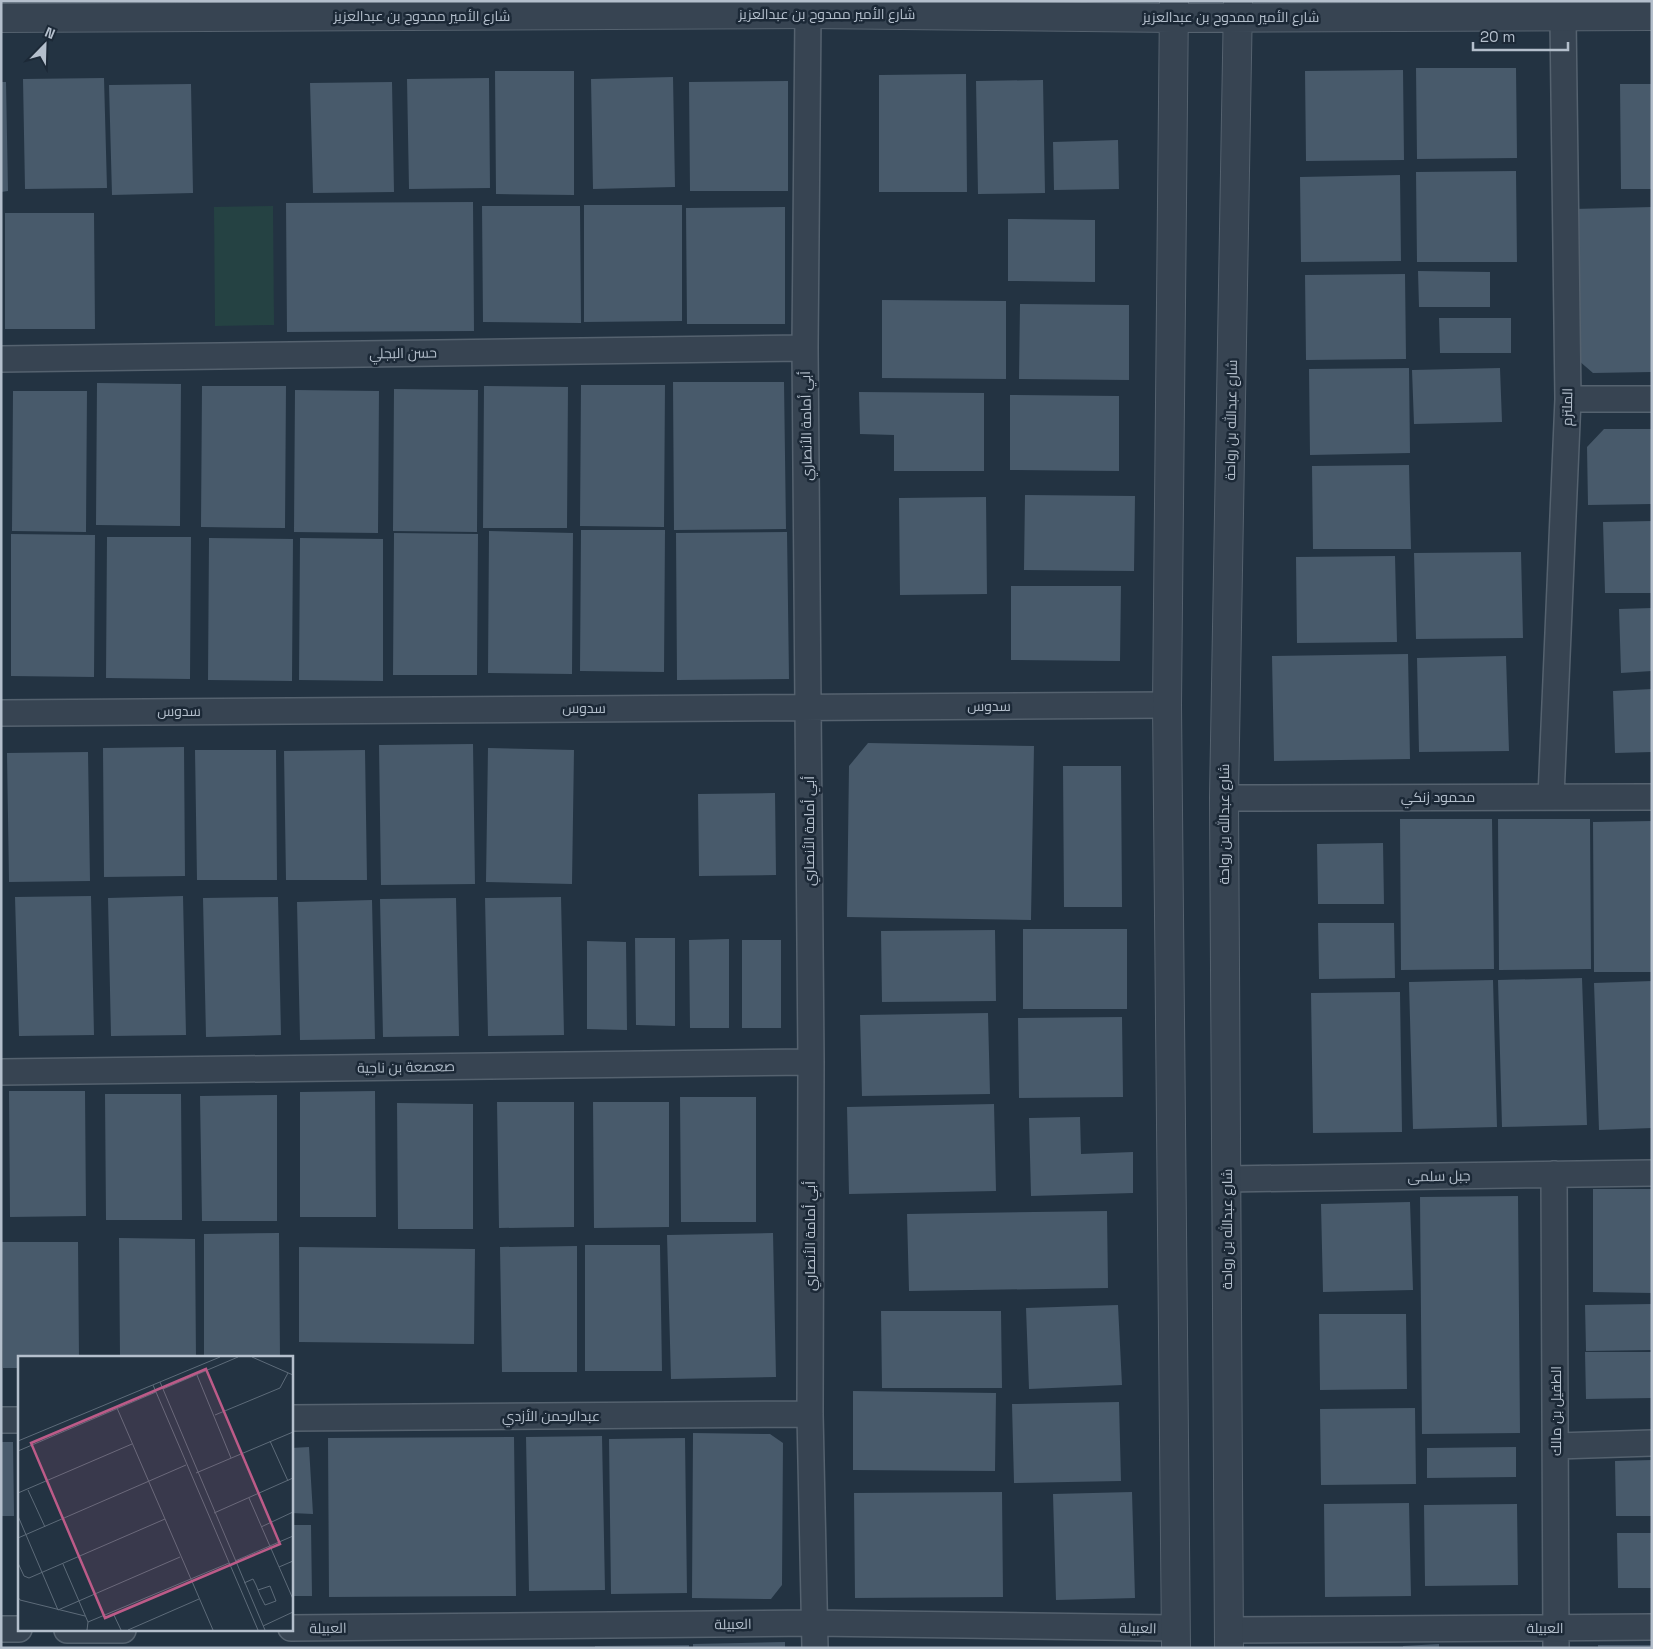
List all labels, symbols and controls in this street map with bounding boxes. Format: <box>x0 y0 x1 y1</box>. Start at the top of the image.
street label: شارع الأمير ممدوح بن عبدالعزيز <box>738 5 915 23</box>
street label: شارع الأمير ممدوح بن عبدالعزيز <box>333 7 510 25</box>
street label: شارع الأمير ممدوح بن عبدالعزيز <box>1142 8 1319 26</box>
north arrow <box>20 20 70 70</box>
scale bar <box>1473 20 1568 52</box>
text: N <box>42 23 58 43</box>
text: 20 m <box>1480 27 1515 46</box>
street label: حسن البجلي <box>369 343 437 366</box>
street label: شارع عبدالله بن رواحة <box>1221 359 1241 481</box>
street label: أبي أمامة الأنصاري <box>796 371 819 481</box>
street label: الملتزم <box>1558 388 1577 426</box>
street label: سدوس <box>967 697 1011 715</box>
street label: سدوس <box>562 699 606 717</box>
street label: سدوس <box>157 702 201 720</box>
street label: شارع عبدالله بن رواحة <box>1215 764 1233 884</box>
street label: أبي أمامة الأنصاري <box>800 776 821 886</box>
street label: محمود زنكي <box>1401 788 1475 809</box>
street label: صعصعة بن ناجية <box>357 1057 455 1077</box>
street label: جبل سلمى <box>1407 1166 1471 1186</box>
street label: شارع عبدالله بن رواحة <box>1218 1169 1236 1289</box>
street label: أبي أمامة الأنصاري <box>801 1181 822 1291</box>
inset map <box>18 1356 292 1632</box>
street label: الطفيل بن مالك <box>1547 1366 1565 1456</box>
street label: عبدالرحمن الأزدي <box>502 1407 600 1428</box>
street label: العبيلة <box>714 1615 752 1633</box>
street label: العبيلة <box>309 1619 347 1637</box>
street label: العبيلة <box>1119 1619 1157 1637</box>
street label: العبيلة <box>1526 1619 1564 1637</box>

